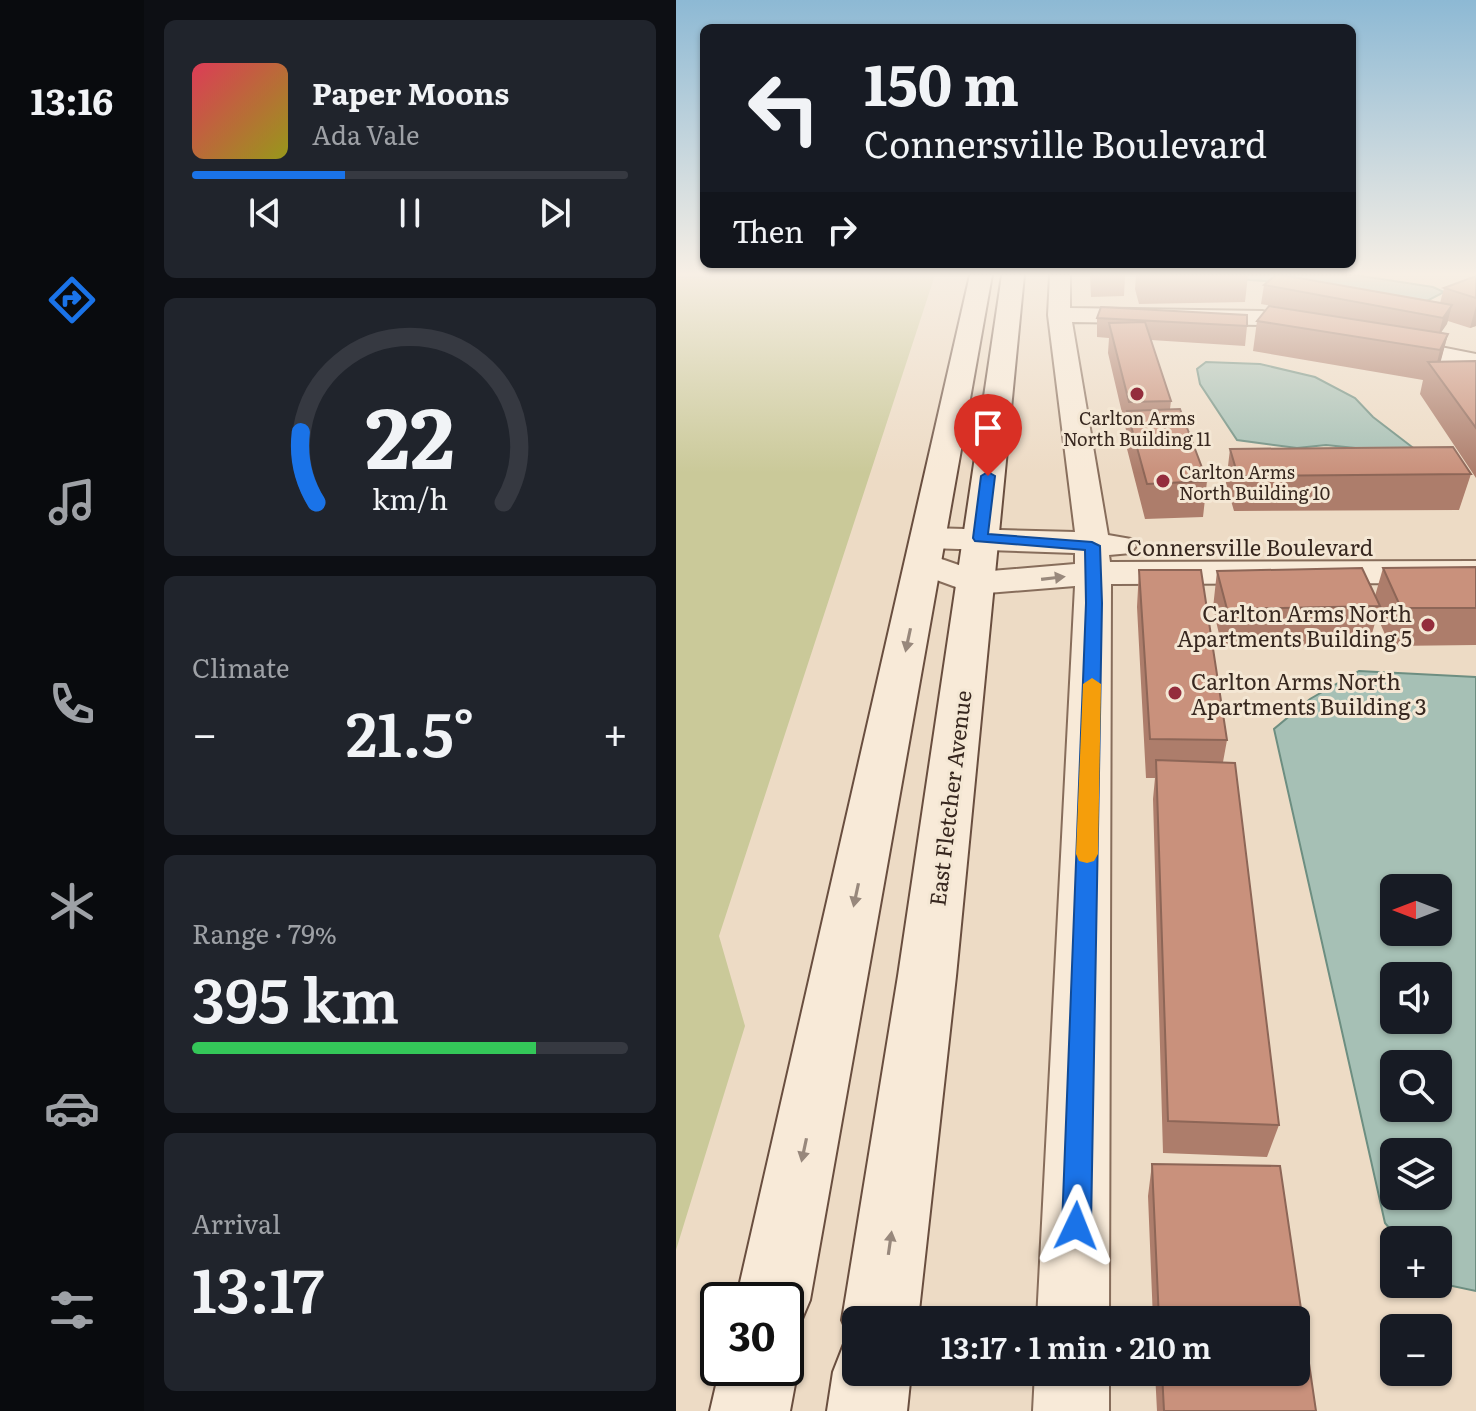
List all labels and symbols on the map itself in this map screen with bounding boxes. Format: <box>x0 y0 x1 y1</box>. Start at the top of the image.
marker: Carlton Arms North Building 11 <box>1128 385 1146 403</box>
pin <box>954 394 1022 476</box>
place label: Carlton Arms North Building 11 <box>1063 404 1211 452</box>
place label: Carlton Arms North Building 10 <box>1179 458 1330 506</box>
marker: Carlton Arms North Building 10 <box>1154 472 1172 490</box>
street label: Connersville Boulevard <box>1127 530 1373 563</box>
one-way arrow <box>1040 571 1065 584</box>
place label: Carlton Arms North Apartments Building 5 <box>1177 596 1412 654</box>
marker: Carlton Arms North Apartments Building 5 <box>1419 616 1437 634</box>
one-way arrow <box>901 628 914 653</box>
place label: Carlton Arms North Apartments Building 3 <box>1191 664 1427 722</box>
marker: Carlton Arms North Apartments Building 3 <box>1166 684 1184 702</box>
street label: East Fletcher Avenue <box>919 688 979 908</box>
north arrow <box>1380 874 1452 946</box>
one-way arrow <box>849 883 862 908</box>
one-way arrow <box>797 1137 809 1162</box>
position arrow <box>1034 1184 1118 1268</box>
one-way arrow <box>884 1230 897 1255</box>
speed limit sign: 30 <box>700 1282 804 1386</box>

